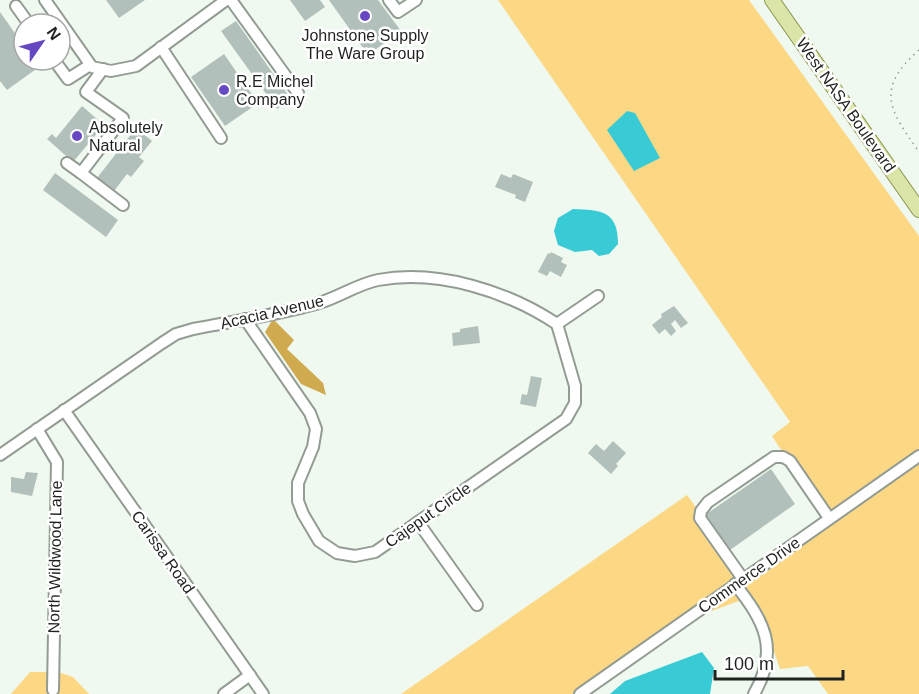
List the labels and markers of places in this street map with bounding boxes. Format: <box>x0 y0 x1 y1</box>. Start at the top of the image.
marker: Johnstone Supply The Ware Group <box>358 9 372 23</box>
place label: Johnstone Supply The Ware Group <box>301 27 429 62</box>
place label: R.E Michel Company <box>236 73 313 108</box>
marker: R.E Michel Company <box>217 83 231 97</box>
place label: Absolutely Natural <box>89 119 163 154</box>
marker: Absolutely Natural <box>70 129 84 143</box>

